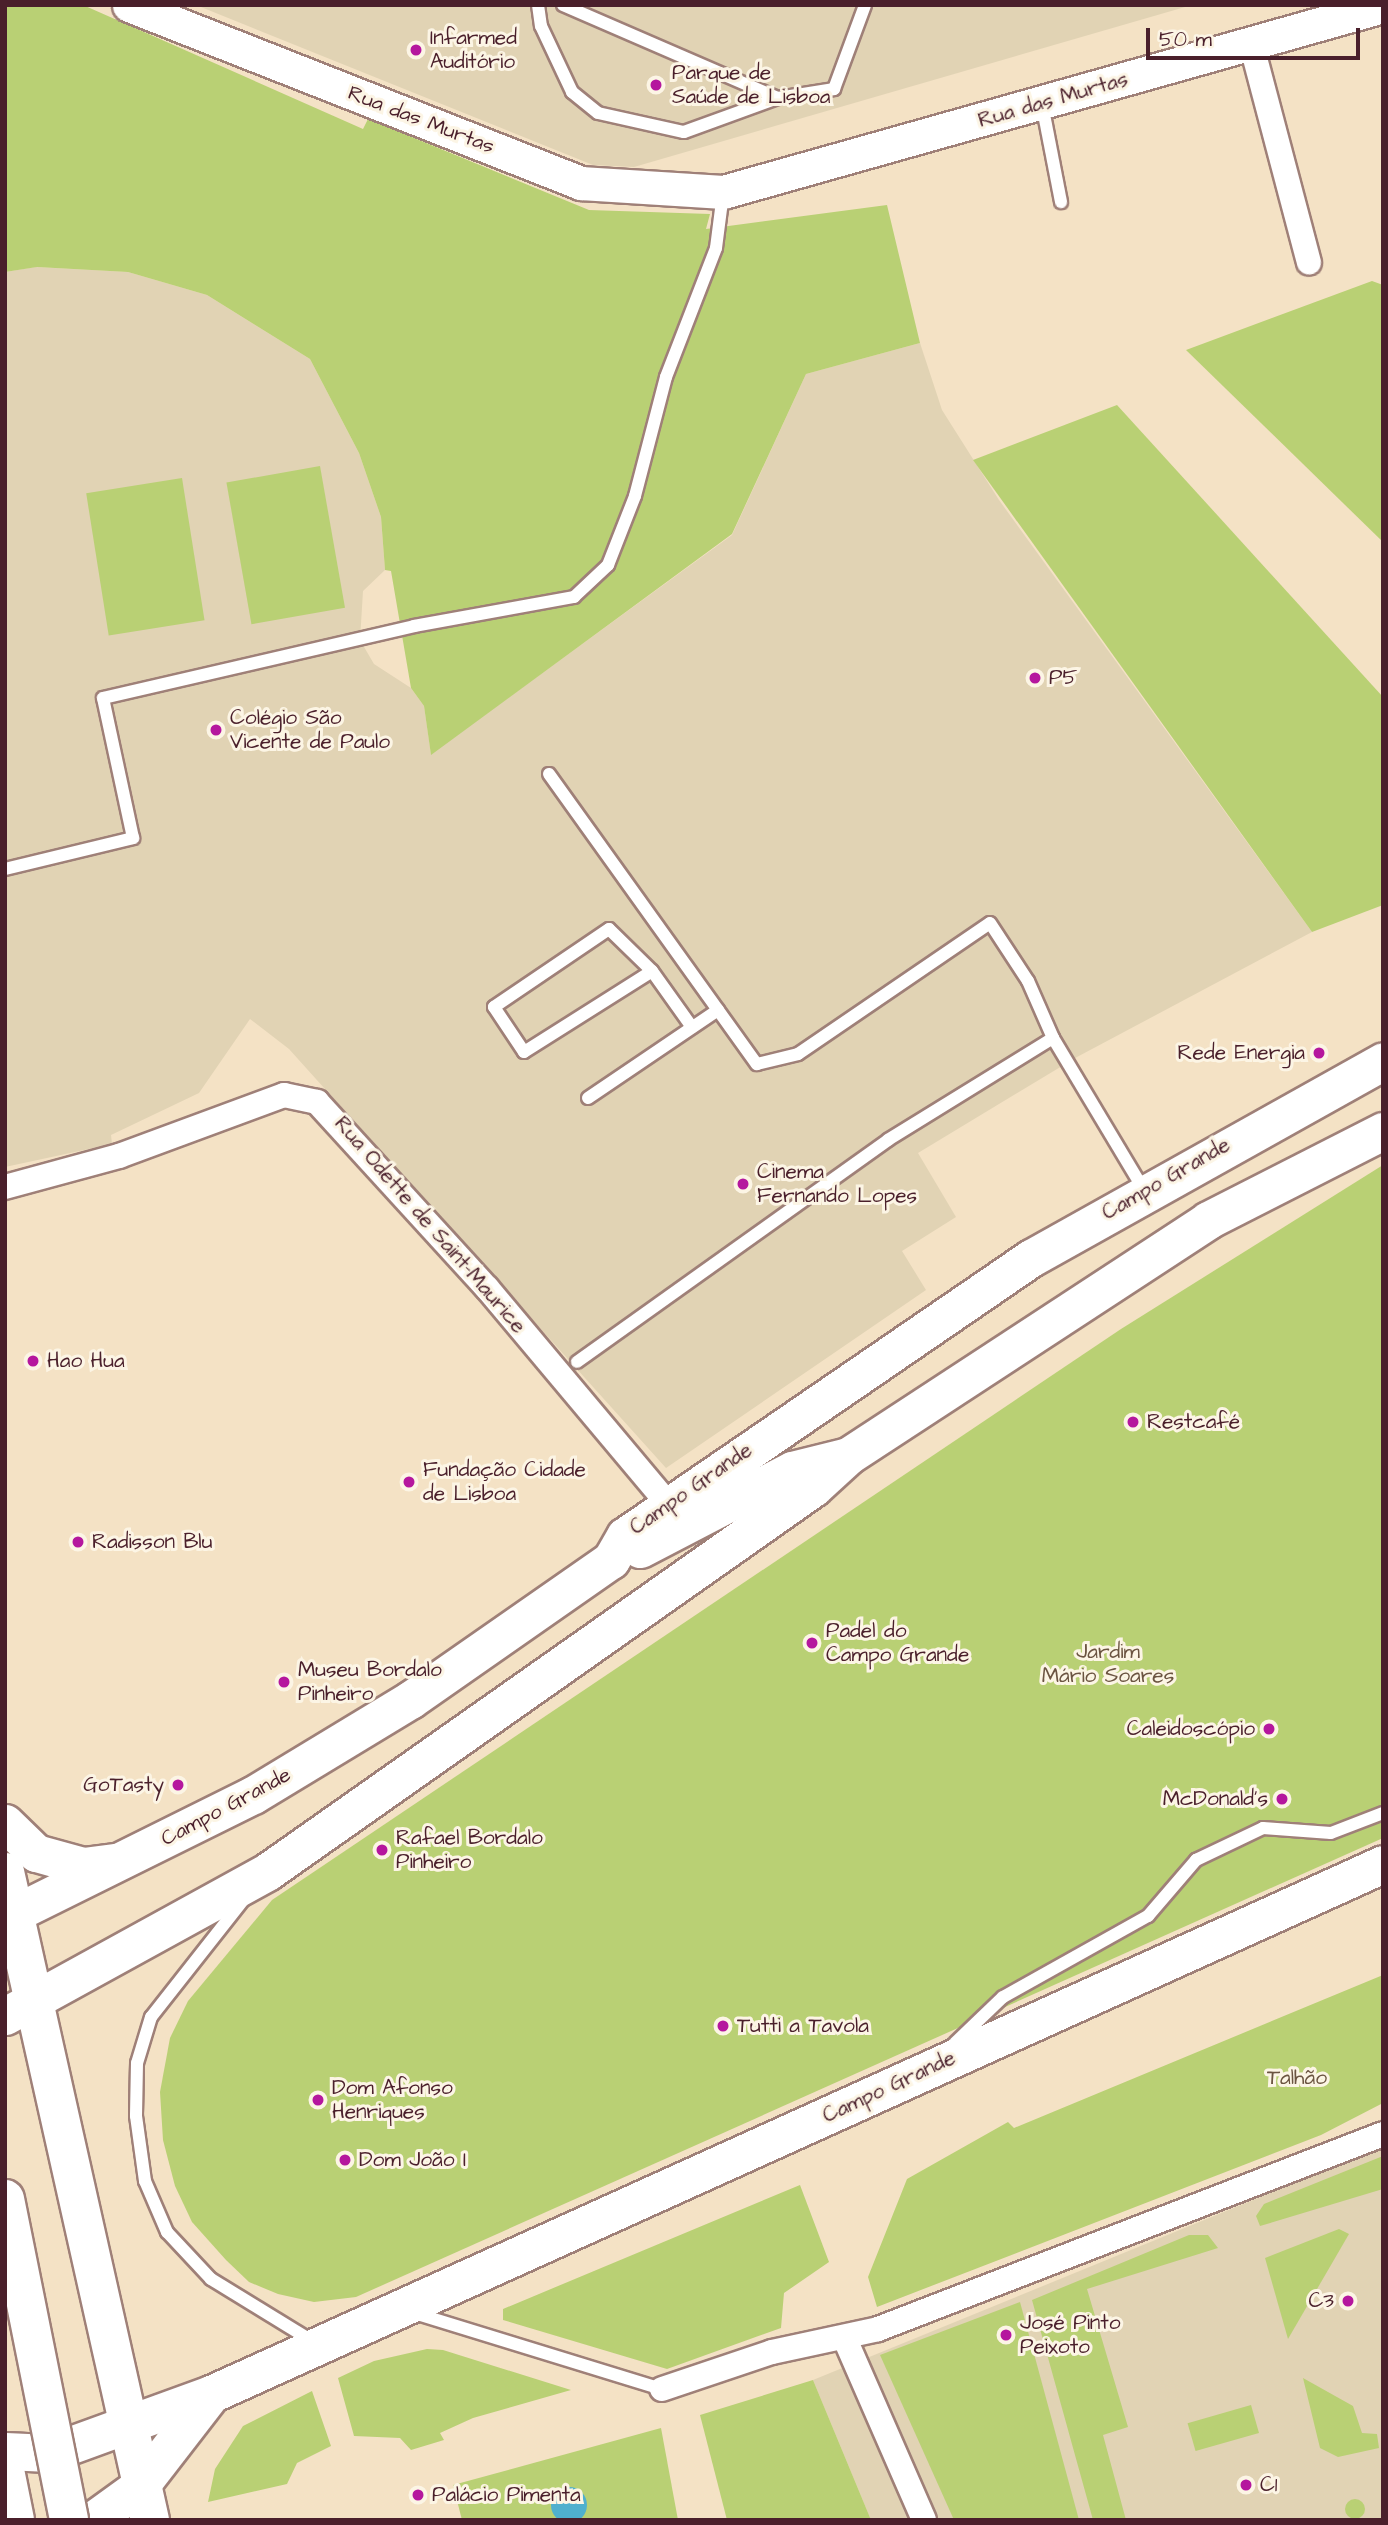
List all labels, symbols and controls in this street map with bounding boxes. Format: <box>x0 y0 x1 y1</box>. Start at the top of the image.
scale bar <box>1150 14 1364 58</box>
place label: Infarmed Auditório <box>430 25 517 75</box>
text: 50 m <box>1159 25 1212 54</box>
marker: Infarmed Auditório <box>408 42 424 58</box>
place label: Parque de Saúde de Lisboa <box>672 60 830 110</box>
street label: Rua das Murtas <box>975 67 1131 133</box>
marker: Parque de Saúde de Lisboa <box>646 75 666 95</box>
street label: Rua das Murtas <box>344 81 498 159</box>
place label: P5 <box>1049 665 1077 691</box>
marker: P5 <box>1027 670 1043 686</box>
place label: Colégio São Vicente de Paulo <box>230 705 390 755</box>
marker: Colégio São Vicente de Paulo <box>208 722 224 738</box>
place label: Rede Energia <box>1178 1040 1305 1066</box>
marker: Rede Energia <box>1311 1045 1327 1061</box>
street label: Rua Odette de Saint-Maurice <box>329 1111 531 1339</box>
street label: Campo Grande <box>1098 1132 1234 1226</box>
place label: Cinema Fernando Lopes <box>757 1159 917 1209</box>
marker: Cinema Fernando Lopes <box>735 1176 751 1192</box>
place label: Hao Hua <box>47 1348 125 1374</box>
marker: Hao Hua <box>25 1353 41 1369</box>
place label: Restcafé <box>1147 1409 1240 1435</box>
marker: Restcafé <box>1125 1414 1141 1430</box>
street label: Campo Grande <box>625 1438 757 1540</box>
place label: Fundação Cidade de Lisboa <box>423 1457 586 1507</box>
marker: Fundação Cidade de Lisboa <box>401 1474 417 1490</box>
place label: Radisson Blu <box>92 1529 212 1555</box>
marker: Radisson Blu <box>70 1534 86 1550</box>
place label: Padel do Campo Grande <box>826 1618 969 1668</box>
marker: Padel do Campo Grande <box>804 1635 820 1651</box>
park label: Jardim Mário Soares <box>1042 1639 1174 1689</box>
place label: Museu Bordalo Pinheiro <box>298 1657 442 1707</box>
marker: Museu Bordalo Pinheiro <box>276 1674 292 1690</box>
place label: Caleidoscópio <box>1127 1716 1255 1742</box>
marker: Caleidoscópio <box>1261 1721 1277 1737</box>
street label: Campo Grande <box>157 1762 295 1852</box>
place label: GoTasty <box>83 1772 164 1798</box>
marker: GoTasty <box>170 1777 186 1793</box>
place label: McDonald's <box>1163 1786 1268 1812</box>
marker: McDonald's <box>1274 1791 1290 1807</box>
place label: Rafael Bordalo Pinheiro <box>396 1825 543 1875</box>
marker: Rafael Bordalo Pinheiro <box>374 1842 390 1858</box>
place label: Tutti a Tavola <box>737 2013 869 2039</box>
marker: Tutti a Tavola <box>715 2018 731 2034</box>
street label: Campo Grande <box>819 2045 959 2129</box>
park label: Talhão <box>1267 2065 1327 2091</box>
place label: Dom Afonso Henriques <box>332 2075 453 2125</box>
marker: Dom Afonso Henriques <box>310 2092 326 2108</box>
place label: Dom João I <box>359 2147 466 2173</box>
marker: Dom João I <box>337 2152 353 2168</box>
place label: C3 <box>1308 2288 1334 2314</box>
marker: C3 <box>1340 2293 1356 2309</box>
place label: José Pinto Peixoto <box>1020 2310 1121 2360</box>
marker: José Pinto Peixoto <box>998 2327 1014 2343</box>
place label: C1 <box>1260 2472 1278 2498</box>
marker: C1 <box>1238 2477 1254 2493</box>
place label: Palácio Pimenta <box>432 2482 581 2508</box>
marker: Palácio Pimenta <box>410 2487 426 2503</box>

